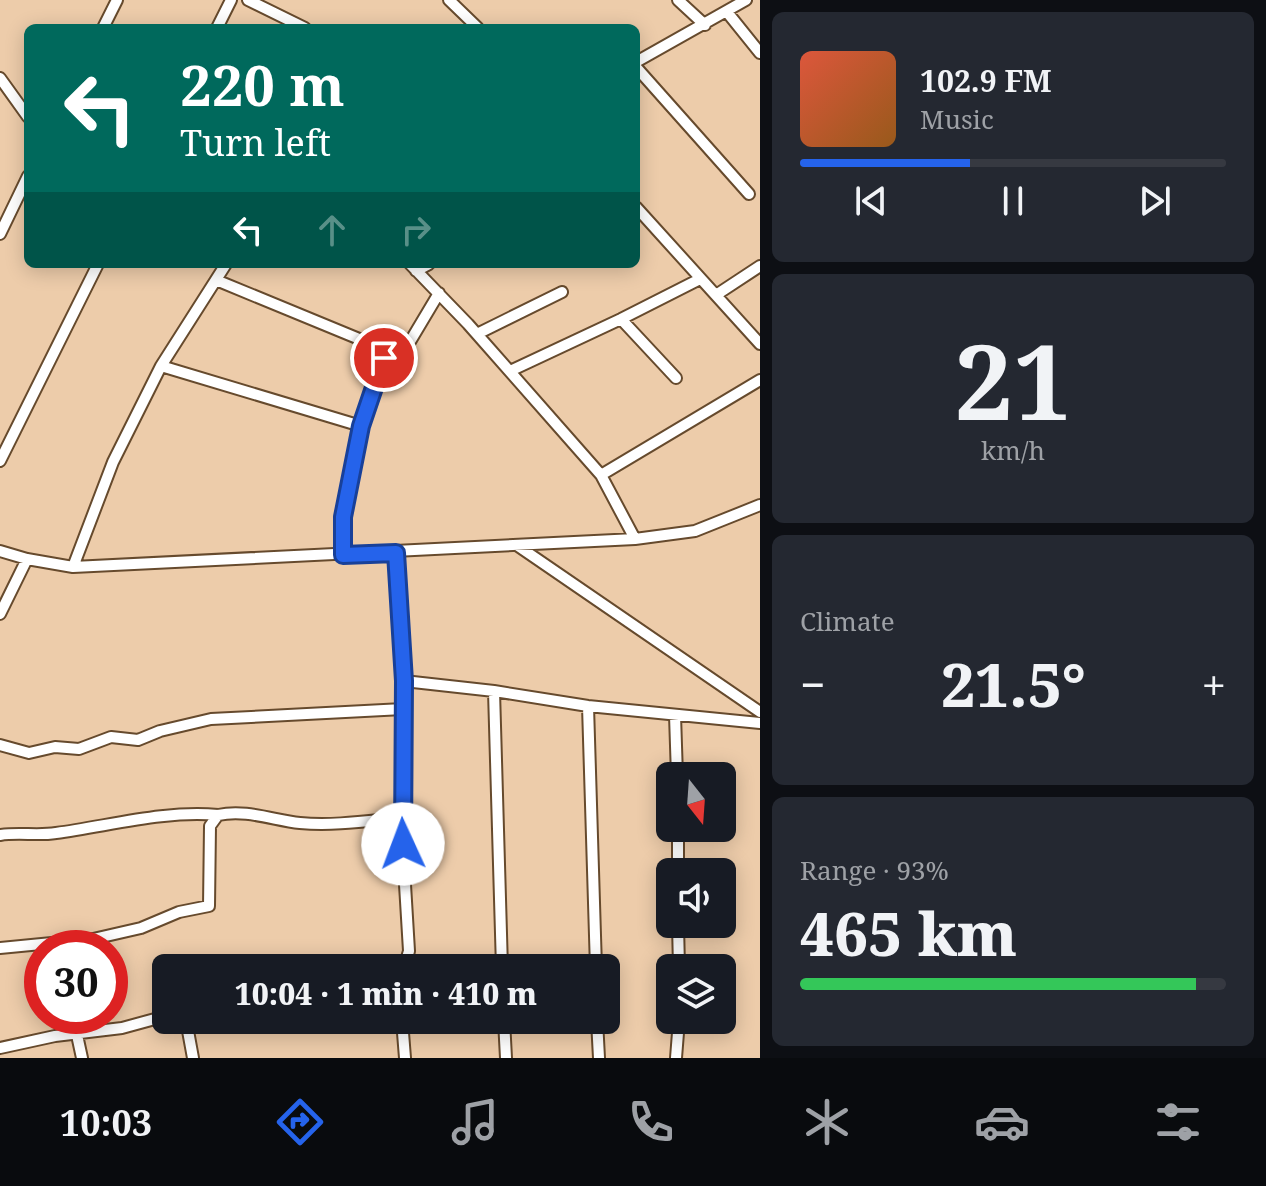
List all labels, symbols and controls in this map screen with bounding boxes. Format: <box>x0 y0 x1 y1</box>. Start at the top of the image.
text: 220 m <box>180 46 345 122</box>
icon: left <box>48 56 152 160</box>
text: 102.9 FM <box>920 60 1052 101</box>
text: Music <box>920 101 994 137</box>
text: Turn left <box>180 118 331 167</box>
icon: previous <box>849 179 893 223</box>
icon: pause <box>991 179 1035 223</box>
icon: next <box>1133 179 1177 223</box>
icon: left <box>226 208 270 252</box>
icon: ahead <box>310 208 354 252</box>
icon: right <box>394 208 438 252</box>
text: 21 <box>954 309 1072 450</box>
pin <box>350 324 418 392</box>
icon: arrive <box>362 336 406 380</box>
text: km/h <box>981 432 1045 468</box>
text: Climate <box>800 603 895 639</box>
text: 21.5° <box>941 643 1086 725</box>
text: − <box>800 654 825 714</box>
text: + <box>1201 654 1226 714</box>
north arrow <box>656 762 736 842</box>
map controls <box>656 762 736 1034</box>
position arrow <box>361 802 445 886</box>
text: Range · 93% <box>800 852 949 888</box>
button: sound <box>656 858 736 938</box>
text: 465 km <box>800 892 1017 974</box>
speed limit sign: 30 <box>24 930 128 1034</box>
button: layers <box>656 954 736 1034</box>
text: 10:04 · 1 min · 410 m <box>235 973 537 1014</box>
icon: directions <box>272 1094 328 1150</box>
icon: music <box>447 1094 503 1150</box>
icon: phone <box>623 1094 679 1150</box>
icon: climate <box>799 1094 855 1150</box>
icon: car <box>974 1094 1030 1150</box>
icon: filters <box>1150 1094 1206 1150</box>
text: 10:03 <box>60 1098 152 1147</box>

